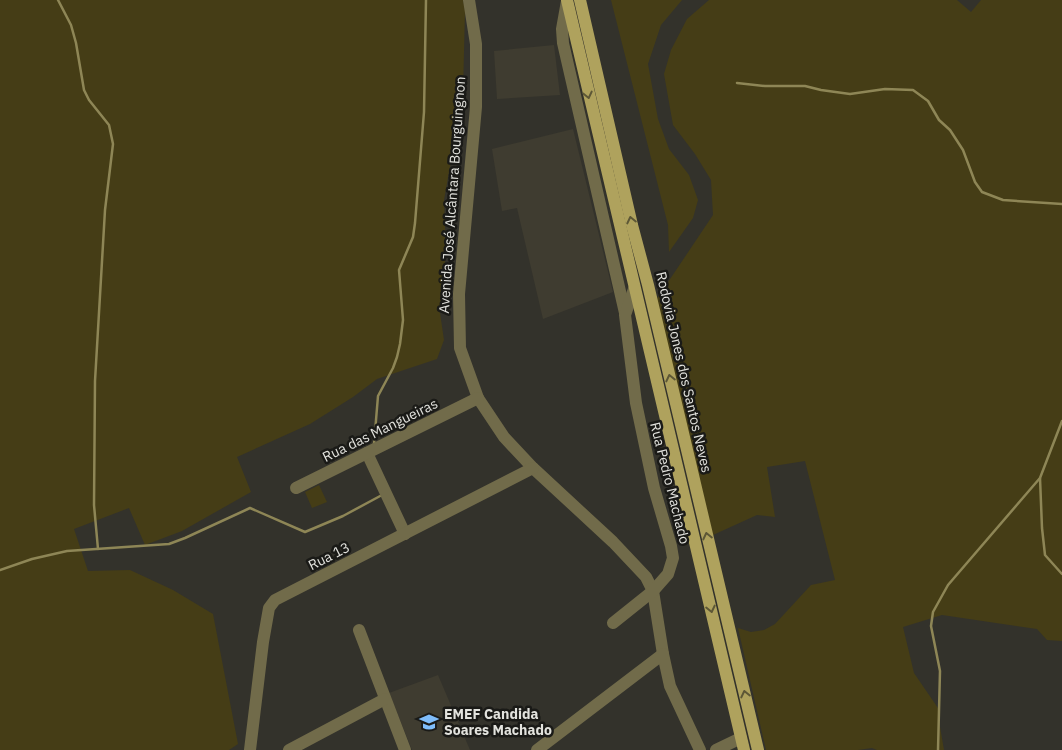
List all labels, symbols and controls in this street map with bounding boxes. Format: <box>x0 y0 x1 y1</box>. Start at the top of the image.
street label: Avenida José Alcântara Bourguingnon <box>435 76 469 314</box>
one-way arrow <box>582 90 593 99</box>
one-way arrow <box>626 215 637 224</box>
street label: Rodovia Jones dos Santos Neves <box>652 270 716 474</box>
one-way arrow <box>665 373 676 382</box>
street label: Rua das Mangueiras <box>319 394 441 466</box>
street label: Rua Pedro Machado <box>646 420 694 546</box>
one-way arrow <box>702 531 713 540</box>
street label: Rua 13 <box>305 538 353 574</box>
one-way arrow <box>705 604 716 613</box>
one-way arrow <box>740 689 751 698</box>
place label: EMEF Candida Soares Machado <box>444 705 552 739</box>
school or university icon: EMEF Candida Soares Machado <box>418 711 440 733</box>

